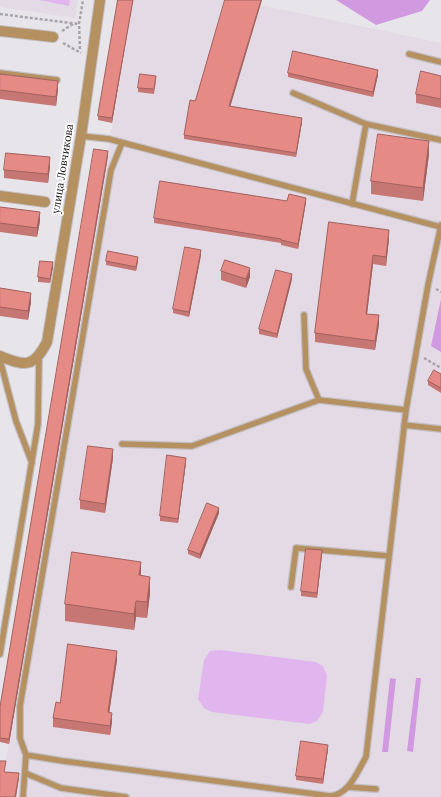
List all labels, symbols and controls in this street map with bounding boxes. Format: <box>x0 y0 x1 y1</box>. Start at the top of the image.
street label: улица Ловчикова <box>49 123 77 215</box>

